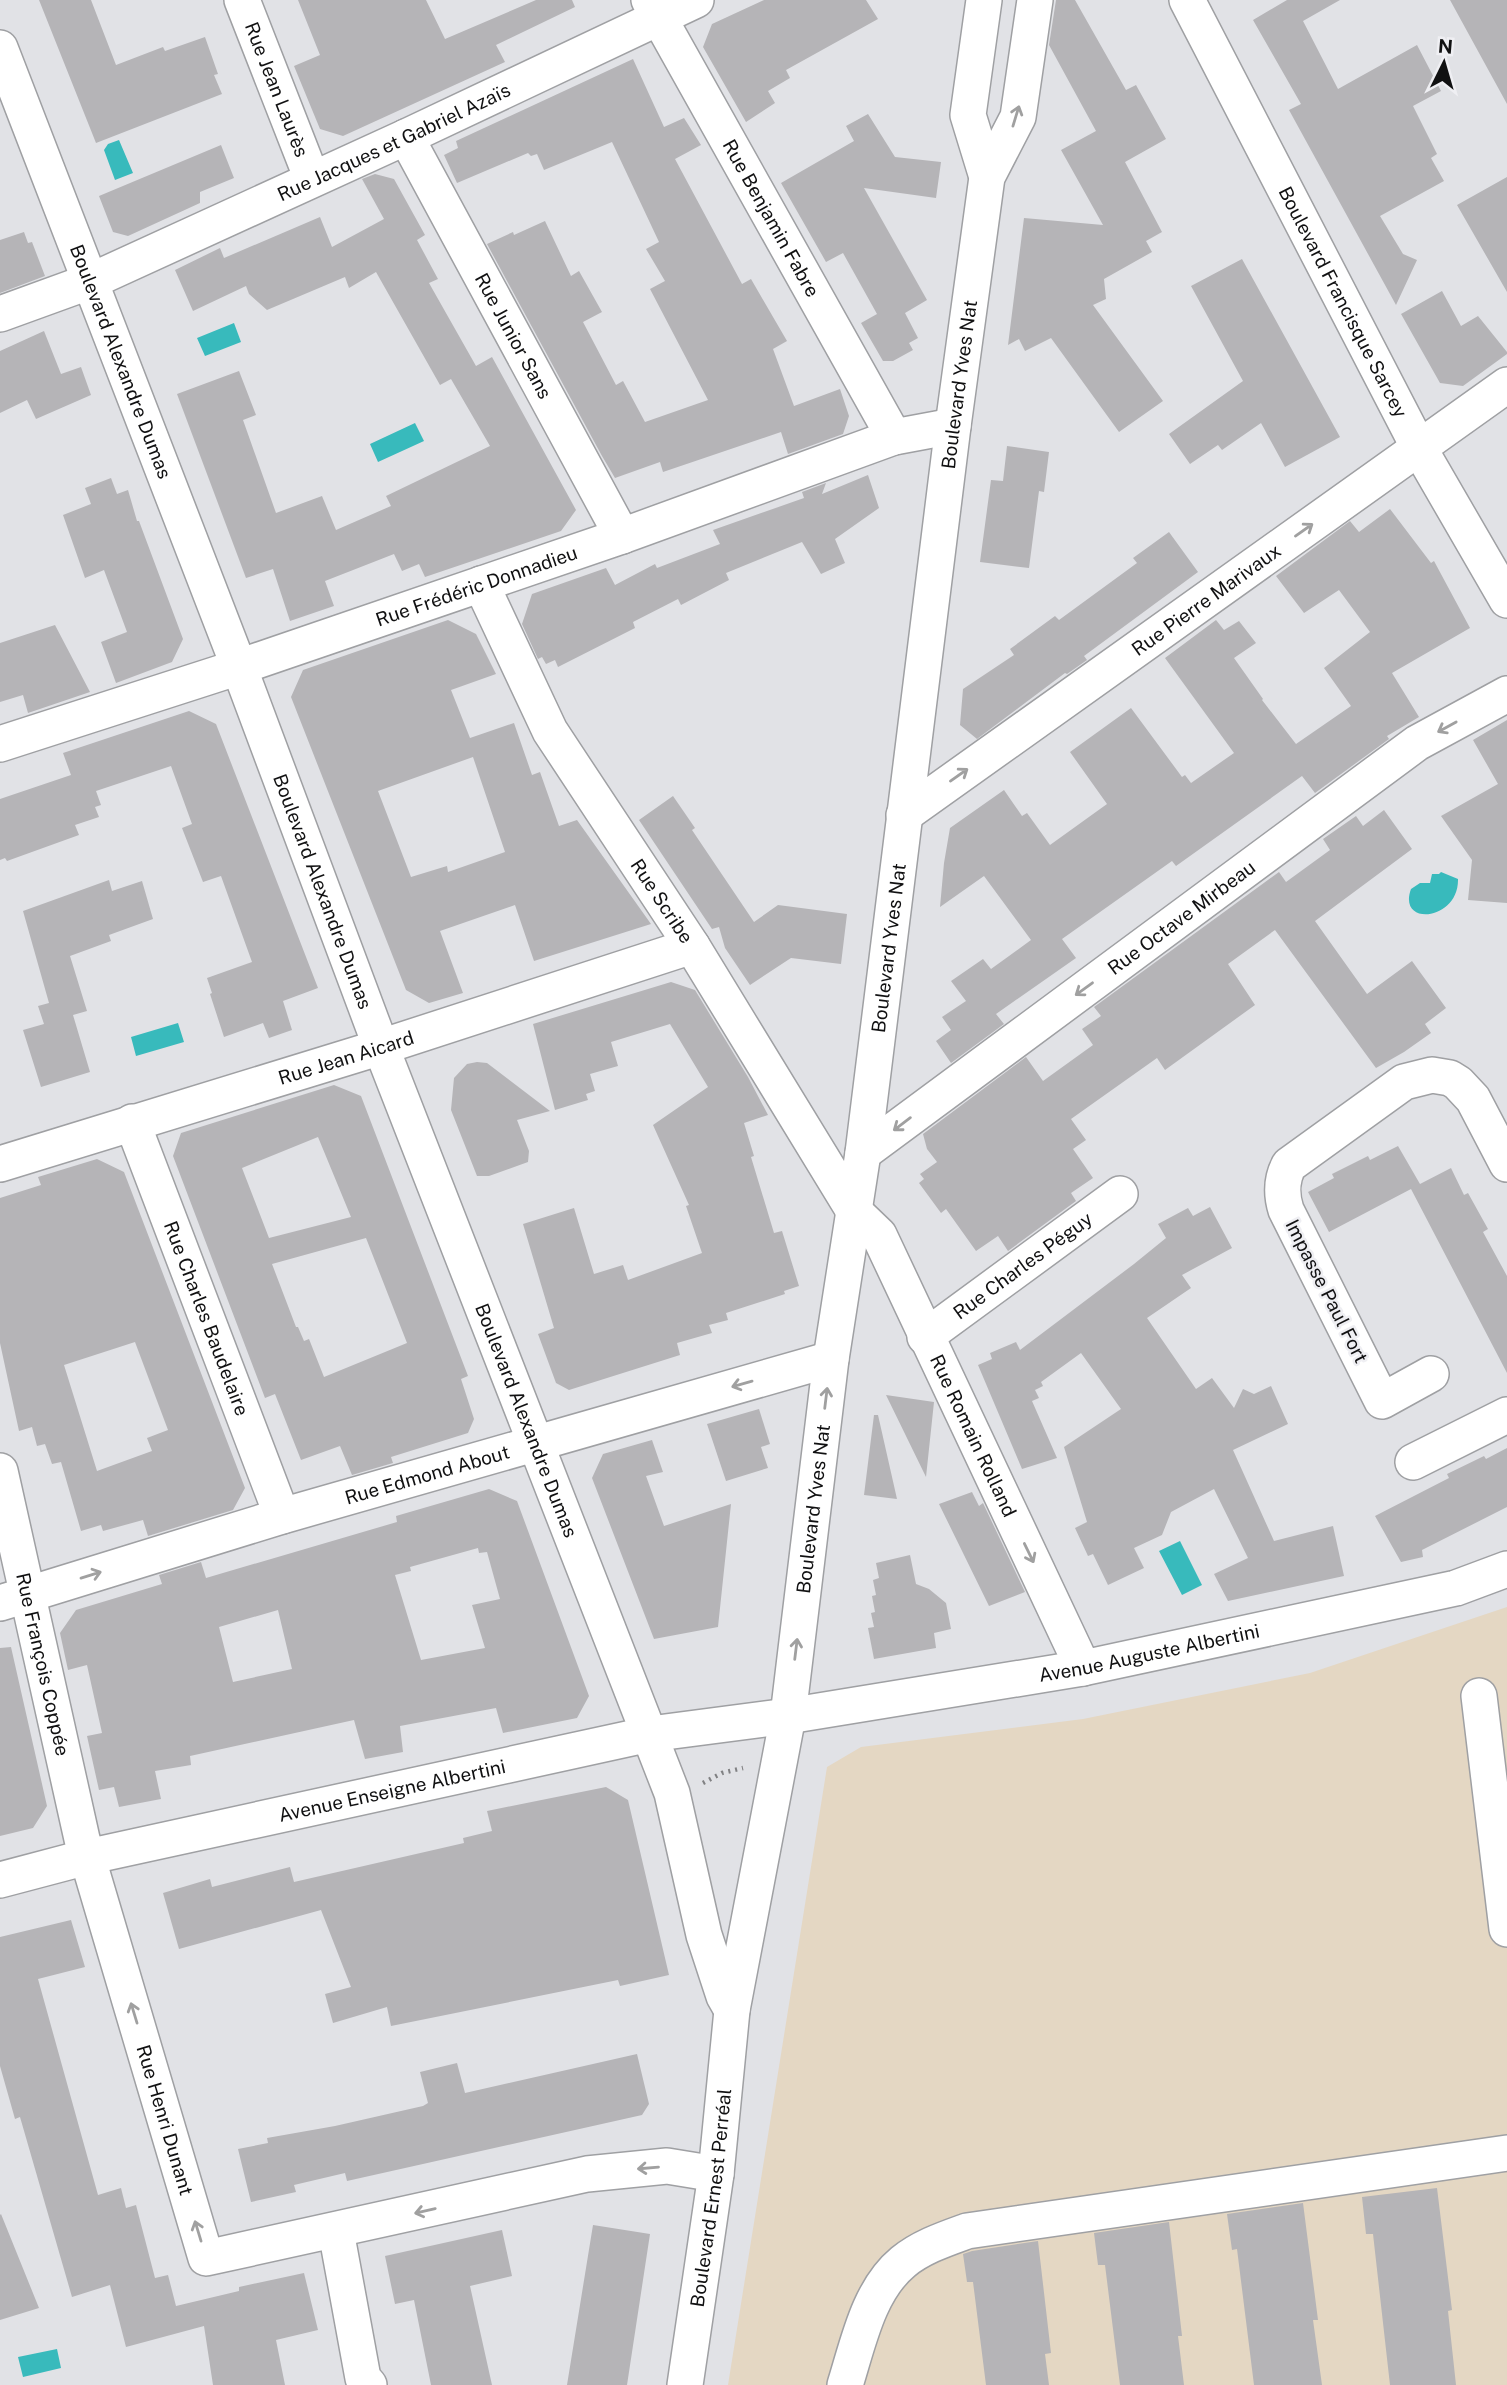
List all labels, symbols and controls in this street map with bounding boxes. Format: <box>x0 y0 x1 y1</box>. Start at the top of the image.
street label: Rue Jean Laurès <box>241 19 313 160</box>
north arrow <box>1409 28 1479 98</box>
text: N <box>1437 34 1454 58</box>
street label: Rue Jacques et Gabriel Azaïs <box>274 78 514 205</box>
one-way arrow <box>1011 105 1024 127</box>
street label: Rue Benjamin Fabre <box>718 136 824 301</box>
street label: Boulevard Francisque Sarcey <box>1274 183 1412 421</box>
street label: Boulevard Alexandre Dumas <box>66 241 176 482</box>
street label: Rue Junior Sans <box>471 269 557 402</box>
street label: Boulevard Yves Nat <box>937 298 981 470</box>
one-way arrow <box>1294 523 1313 537</box>
street label: Rue Pierre Marivaux <box>1127 539 1285 660</box>
street label: Rue Frédéric Donnadieu <box>373 541 580 630</box>
one-way arrow <box>1437 720 1458 734</box>
one-way arrow <box>949 768 968 782</box>
street label: Boulevard Alexandre Dumas <box>269 771 377 1012</box>
street label: Rue Scribe <box>626 855 698 947</box>
street label: Rue Octave Mirbeau <box>1103 856 1259 979</box>
street label: Boulevard Yves Nat <box>867 862 910 1034</box>
one-way arrow <box>1075 981 1094 996</box>
street label: Rue Jean Aicard <box>276 1026 417 1089</box>
one-way arrow <box>893 1117 911 1132</box>
street label: Rue Charles Péguy <box>949 1207 1096 1324</box>
street label: Impasse Paul Fort <box>1281 1216 1373 1366</box>
street label: Rue Charles Baudelaire <box>160 1218 254 1419</box>
street label: Boulevard Alexandre Dumas <box>471 1300 582 1540</box>
street label: Rue Romain Rolland <box>926 1351 1021 1520</box>
one-way arrow <box>731 1379 753 1392</box>
one-way arrow <box>820 1388 833 1410</box>
street label: Boulevard Yves Nat <box>792 1423 834 1595</box>
street label: Rue Edmond About <box>342 1441 512 1508</box>
one-way arrow <box>1022 1542 1036 1563</box>
one-way arrow <box>80 1568 102 1580</box>
street label: Rue François Coppée <box>12 1571 74 1758</box>
street label: Avenue Auguste Albertini <box>1037 1619 1261 1686</box>
one-way arrow <box>790 1638 803 1660</box>
street label: Avenue Enseigne Albertini <box>276 1755 507 1826</box>
one-way arrow <box>126 2002 139 2024</box>
street label: Rue Henri Dunant <box>132 2042 198 2198</box>
street label: Boulevard Ernest Perréal <box>686 2088 735 2309</box>
one-way arrow <box>637 2162 660 2175</box>
one-way arrow <box>414 2204 437 2218</box>
one-way arrow <box>191 2220 204 2242</box>

